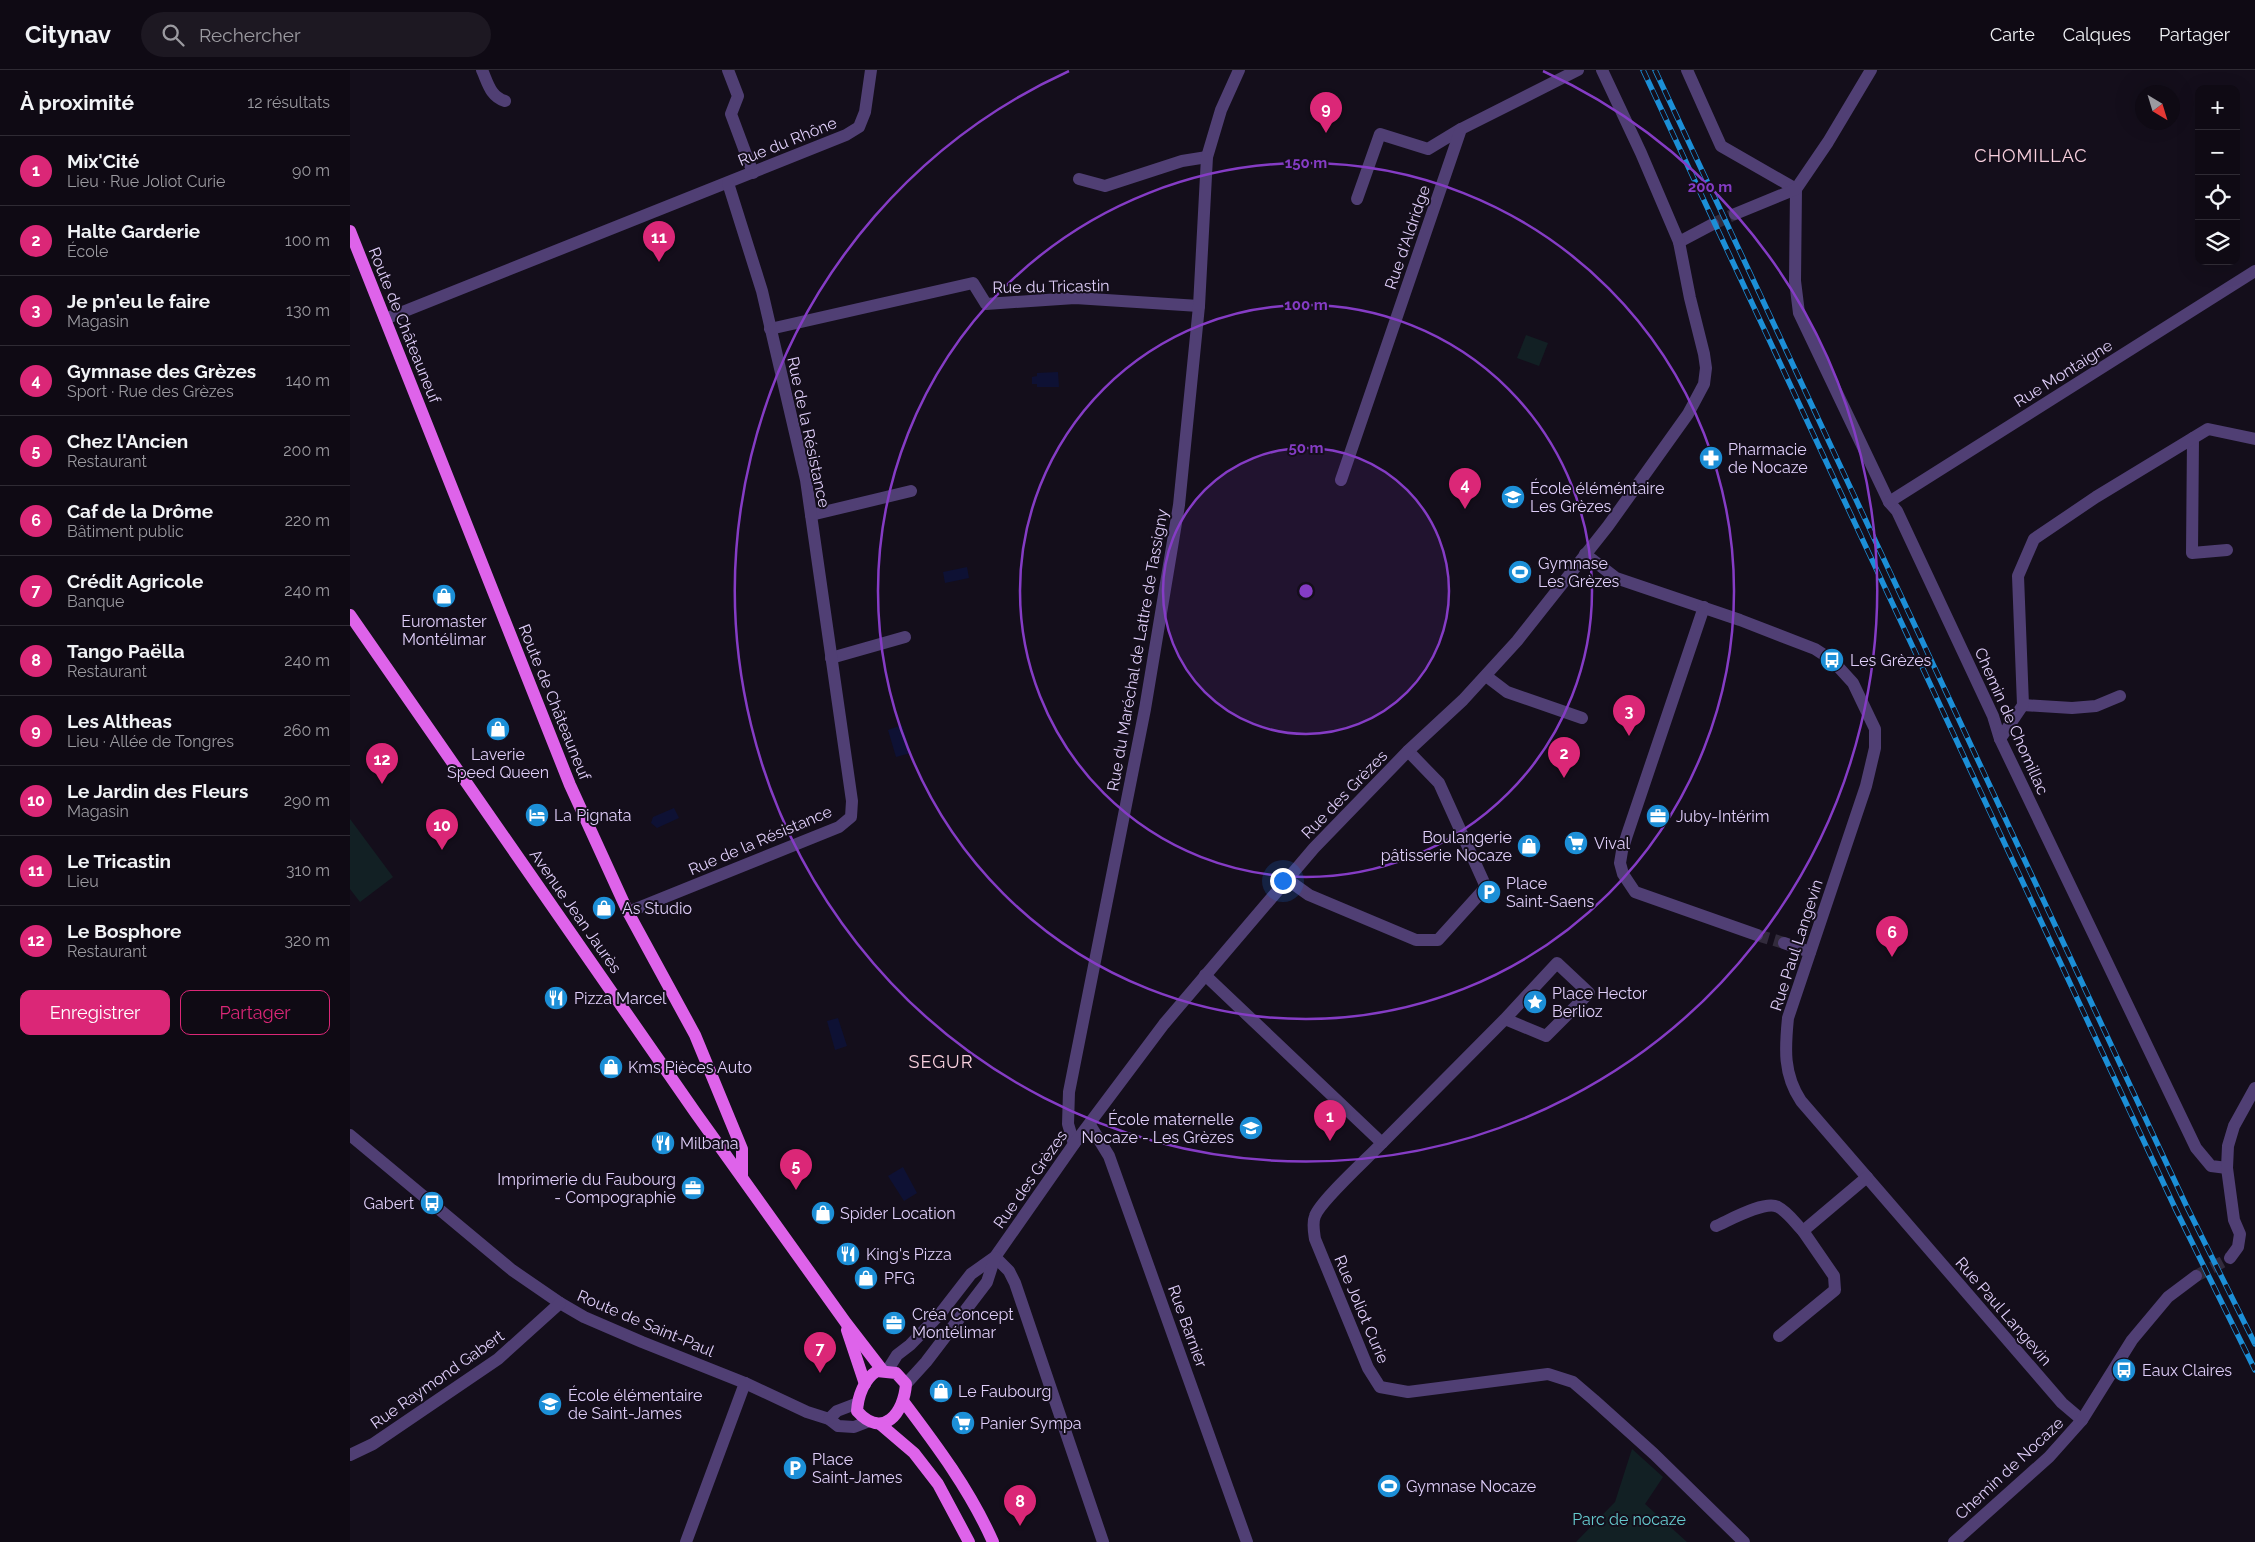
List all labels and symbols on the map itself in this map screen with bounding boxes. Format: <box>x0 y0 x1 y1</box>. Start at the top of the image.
north arrow <box>2135 85 2180 130</box>
pin: 9 <box>1310 92 1342 133</box>
street label: Rue du Rhône <box>735 113 839 170</box>
district label: CHOMILLAC <box>1974 145 2088 166</box>
text: 150 m <box>1285 154 1327 172</box>
text: 200 m <box>1688 178 1732 196</box>
street label: Rue d'Aldridge <box>1381 183 1434 292</box>
pin: 11 <box>643 221 675 262</box>
street label: Route de Châteauneuf <box>365 244 445 407</box>
street label: Rue du Tricastin <box>992 276 1110 297</box>
text: 100 m <box>1284 296 1328 314</box>
street label: Rue Montaigne <box>2011 336 2116 411</box>
street label: Rue de la Résistance <box>783 355 834 509</box>
text: 50 m <box>1288 439 1324 457</box>
place label: Pharmacie de Nocaze <box>1728 440 1808 477</box>
pharmacy icon: Pharmacie de Nocaze <box>1698 445 1724 471</box>
pin: 4 <box>1449 468 1481 509</box>
place label: École éléméntaire Les Grèzes <box>1530 478 1664 516</box>
school or university icon: École éléméntaire Les Grèzes <box>1500 484 1526 510</box>
street label: Rue du Maréchal de Lattre de Tassigny <box>1103 507 1172 793</box>
place label: Gymnase Les Grèzes <box>1538 554 1620 591</box>
sports icon: Gymnase Les Grèzes <box>1507 559 1533 585</box>
centre of rings <box>1297 582 1315 600</box>
shop icon: Euromaster Montélimar <box>431 583 457 609</box>
place label: Euromaster Montélimar <box>401 612 487 649</box>
street label: Route de Châteauneuf <box>515 621 595 784</box>
street label: Chemin de Chomillac <box>1971 645 2053 798</box>
bus stop icon: Les Grèzes <box>1819 647 1845 673</box>
place label: Les Grèzes <box>1850 651 1932 670</box>
pin: 3 <box>1613 695 1645 736</box>
shop icon: Laverie Speed Queen <box>485 716 511 742</box>
pin: 2 <box>1548 737 1580 778</box>
pin: 12 <box>366 743 398 784</box>
place label: Laverie Speed Queen <box>447 745 549 782</box>
street label: Rue des Grèzes <box>1297 746 1391 842</box>
hotel icon: La Pignata <box>524 802 550 828</box>
street label: Rue de la Résistance <box>686 802 835 879</box>
office icon: Juby-Intérim <box>1645 803 1671 829</box>
place label: La Pignata <box>554 806 632 825</box>
place label: Juby-Intérim <box>1676 807 1770 826</box>
pin: 10 <box>426 809 458 850</box>
place label: Boulangerie pâtisserie Nocaze <box>1381 828 1512 865</box>
supermarket icon: Vival <box>1563 830 1589 856</box>
shop icon: Boulangerie pâtisserie Nocaze <box>1516 833 1542 859</box>
place label: Vival <box>1594 834 1630 853</box>
street label: Avenue Jean Jaurès <box>526 846 626 977</box>
your location <box>1270 868 1296 894</box>
place label: Place Saint-Saens <box>1506 874 1594 911</box>
street label: Rue Paul Langevin <box>1766 877 1827 1013</box>
parking icon: Place Saint-Saens <box>1476 879 1502 905</box>
shop icon: As Studio <box>591 895 617 921</box>
place label: As Studio <box>622 899 692 918</box>
pin: 6 <box>1876 916 1908 957</box>
place label: Place Hector Berlioz <box>1552 984 1648 1021</box>
restaurant icon: Pizza Marcel <box>543 985 569 1011</box>
place label: Pizza Marcel <box>574 989 667 1008</box>
place icon: Place Hector Berlioz <box>1522 989 1548 1015</box>
district label: SEGUR <box>909 1051 973 1072</box>
shop icon: Kms Pièces Auto <box>598 1054 624 1080</box>
place label: Kms Pièces Auto <box>628 1058 752 1077</box>
pin: 1 <box>1314 1100 1346 1141</box>
place label: École maternelle Nocaze - Les Grèzes <box>1082 1109 1234 1147</box>
school or university icon: École maternelle Nocaze - Les Grèzes <box>1238 1115 1264 1141</box>
street label: Rue des Grèzes <box>990 1126 1071 1232</box>
restaurant icon: Milbana <box>650 1130 676 1156</box>
place label: Milbana <box>680 1134 739 1153</box>
pin: 5 <box>780 1149 812 1190</box>
place label: Imprimerie du Faubourg - Compographie <box>497 1170 676 1207</box>
office icon: Imprimerie du Faubourg - Compographie <box>680 1175 706 1201</box>
bus stop icon: Gabert <box>419 1190 445 1216</box>
place label: Gabert <box>364 1194 415 1213</box>
shop icon: Spider Location <box>810 1200 836 1226</box>
place label: Spider Location <box>840 1204 956 1223</box>
restaurant icon: King's Pizza <box>835 1241 861 1267</box>
place label: King's Pizza <box>866 1245 952 1264</box>
street label: Rue Joliot Curie <box>1330 1252 1393 1366</box>
street label: Rue Paul Langevin <box>1951 1253 2056 1369</box>
shop icon: PFG <box>853 1265 879 1291</box>
place label: PFG <box>884 1269 915 1288</box>
street label: Rue Barnier <box>1164 1282 1211 1370</box>
street label: Route de Saint-Paul <box>574 1286 718 1361</box>
place label: Créa Concept Montélimar <box>912 1305 1014 1342</box>
office icon: Créa Concept Montélimar <box>881 1310 907 1336</box>
street label: Rue Raymond Gabert <box>367 1326 508 1433</box>
pin: 7 <box>804 1332 836 1373</box>
bus stop icon: Eaux Claires <box>2111 1357 2137 1383</box>
place label: Eaux Claires <box>2142 1361 2232 1380</box>
shop icon: Le Faubourg <box>928 1378 954 1404</box>
place label: Le Faubourg <box>958 1382 1051 1401</box>
place label: École élémentaire de Saint-James <box>568 1385 702 1423</box>
school or university icon: École élémentaire de Saint-James <box>537 1391 563 1417</box>
supermarket icon: Panier Sympa <box>950 1410 976 1436</box>
street label: Chemin de Nocaze <box>1951 1413 2067 1523</box>
place label: Panier Sympa <box>980 1414 1082 1433</box>
place label: Place Saint-James <box>812 1450 903 1487</box>
parking icon: Place Saint-James <box>782 1455 808 1481</box>
sports icon: Gymnase Nocaze <box>1376 1473 1402 1499</box>
place label: Gymnase Nocaze <box>1406 1477 1536 1496</box>
pin: 8 <box>1004 1485 1036 1526</box>
park label: Parc de nocaze <box>1572 1510 1686 1529</box>

